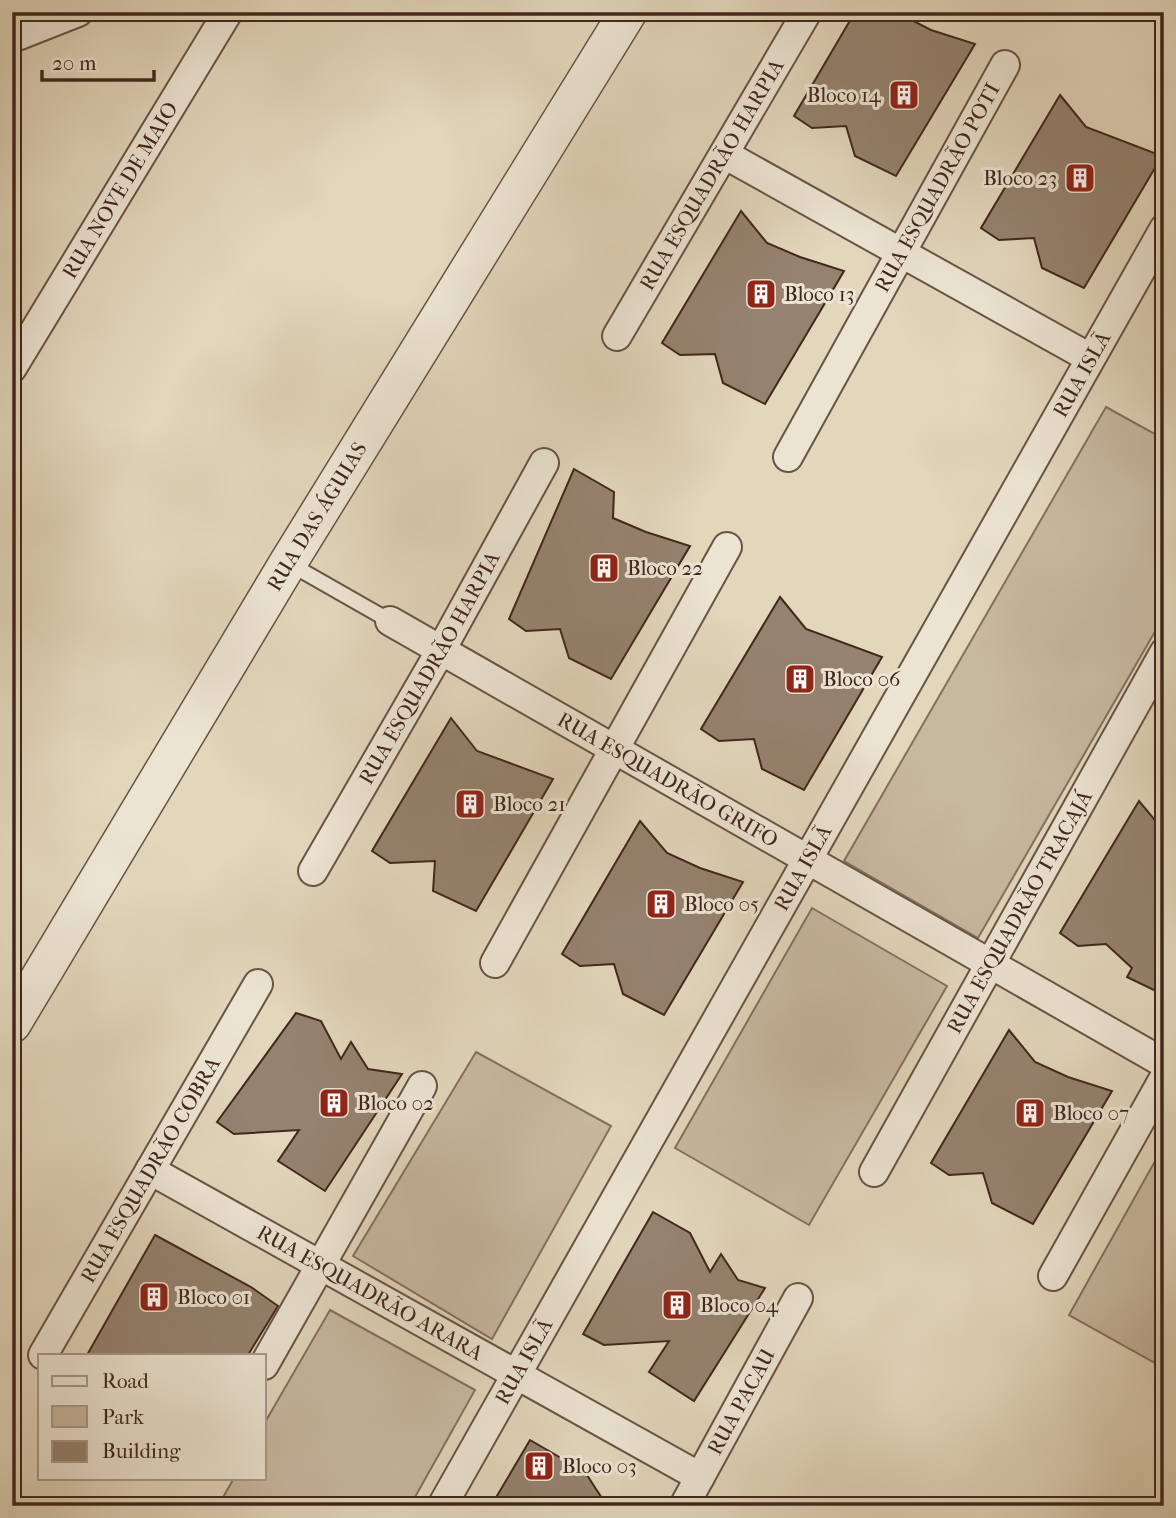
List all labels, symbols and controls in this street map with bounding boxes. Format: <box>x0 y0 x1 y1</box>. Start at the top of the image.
scale bar <box>42 38 154 82</box>
text: 20 m <box>52 51 97 75</box>
street label: RUA ESQUADRÃO HARPIA <box>635 55 789 294</box>
building icon: Bloco 14 <box>887 78 921 112</box>
street label: RUA ESQUADRÃO POTI <box>870 79 1005 296</box>
place label: Bloco 14 <box>807 83 882 107</box>
street label: RUA NOVE DE MAIO <box>57 97 183 283</box>
building icon: Bloco 23 <box>1063 161 1097 195</box>
place label: Bloco 23 <box>983 166 1057 190</box>
building icon: Bloco 13 <box>744 277 778 311</box>
place label: Bloco 13 <box>784 282 855 306</box>
street label: RUA ISLÃ <box>1048 327 1116 421</box>
street label: RUA DAS ÁGUIAS <box>262 438 372 595</box>
street label: RUA ESQUADRÃO HARPIA <box>354 547 505 789</box>
building icon: Bloco 22 <box>587 551 621 585</box>
place label: Bloco 22 <box>627 556 703 580</box>
building icon: Bloco 06 <box>783 662 817 696</box>
place label: Bloco 06 <box>823 667 901 691</box>
street label: RUA ESQUADRÃO GRIFO <box>553 707 782 852</box>
street label: RUA ESQUADRÃO TRACAJÁ <box>942 786 1097 1038</box>
building icon: Bloco 21 <box>453 787 487 821</box>
place label: Bloco 21 <box>493 792 566 816</box>
street label: RUA ISLÃ <box>769 820 837 915</box>
building icon: Bloco 05 <box>644 887 678 921</box>
place label: Bloco 05 <box>684 892 759 916</box>
street label: RUA ESQUADRÃO COBRA <box>76 1052 225 1287</box>
building icon: Bloco 02 <box>317 1086 351 1120</box>
place label: Bloco 02 <box>357 1091 434 1115</box>
building icon: Bloco 07 <box>1013 1096 1047 1130</box>
place label: Bloco 07 <box>1053 1101 1129 1125</box>
street label: RUA ESQUADRÃO ARARA <box>253 1220 488 1366</box>
building icon: Bloco 01 <box>137 1280 171 1314</box>
place label: Bloco 01 <box>177 1285 250 1309</box>
building icon: Bloco 04 <box>660 1288 694 1322</box>
place label: Bloco 04 <box>700 1293 779 1317</box>
street label: RUA ISLÃ <box>490 1314 558 1409</box>
street label: RUA PACAU <box>702 1344 780 1459</box>
legend <box>38 1354 266 1480</box>
text: Road <box>102 1369 149 1393</box>
text: Park <box>102 1405 144 1429</box>
text: Building <box>102 1439 181 1463</box>
building icon: Bloco 03 <box>522 1449 556 1483</box>
place label: Bloco 03 <box>562 1454 637 1478</box>

